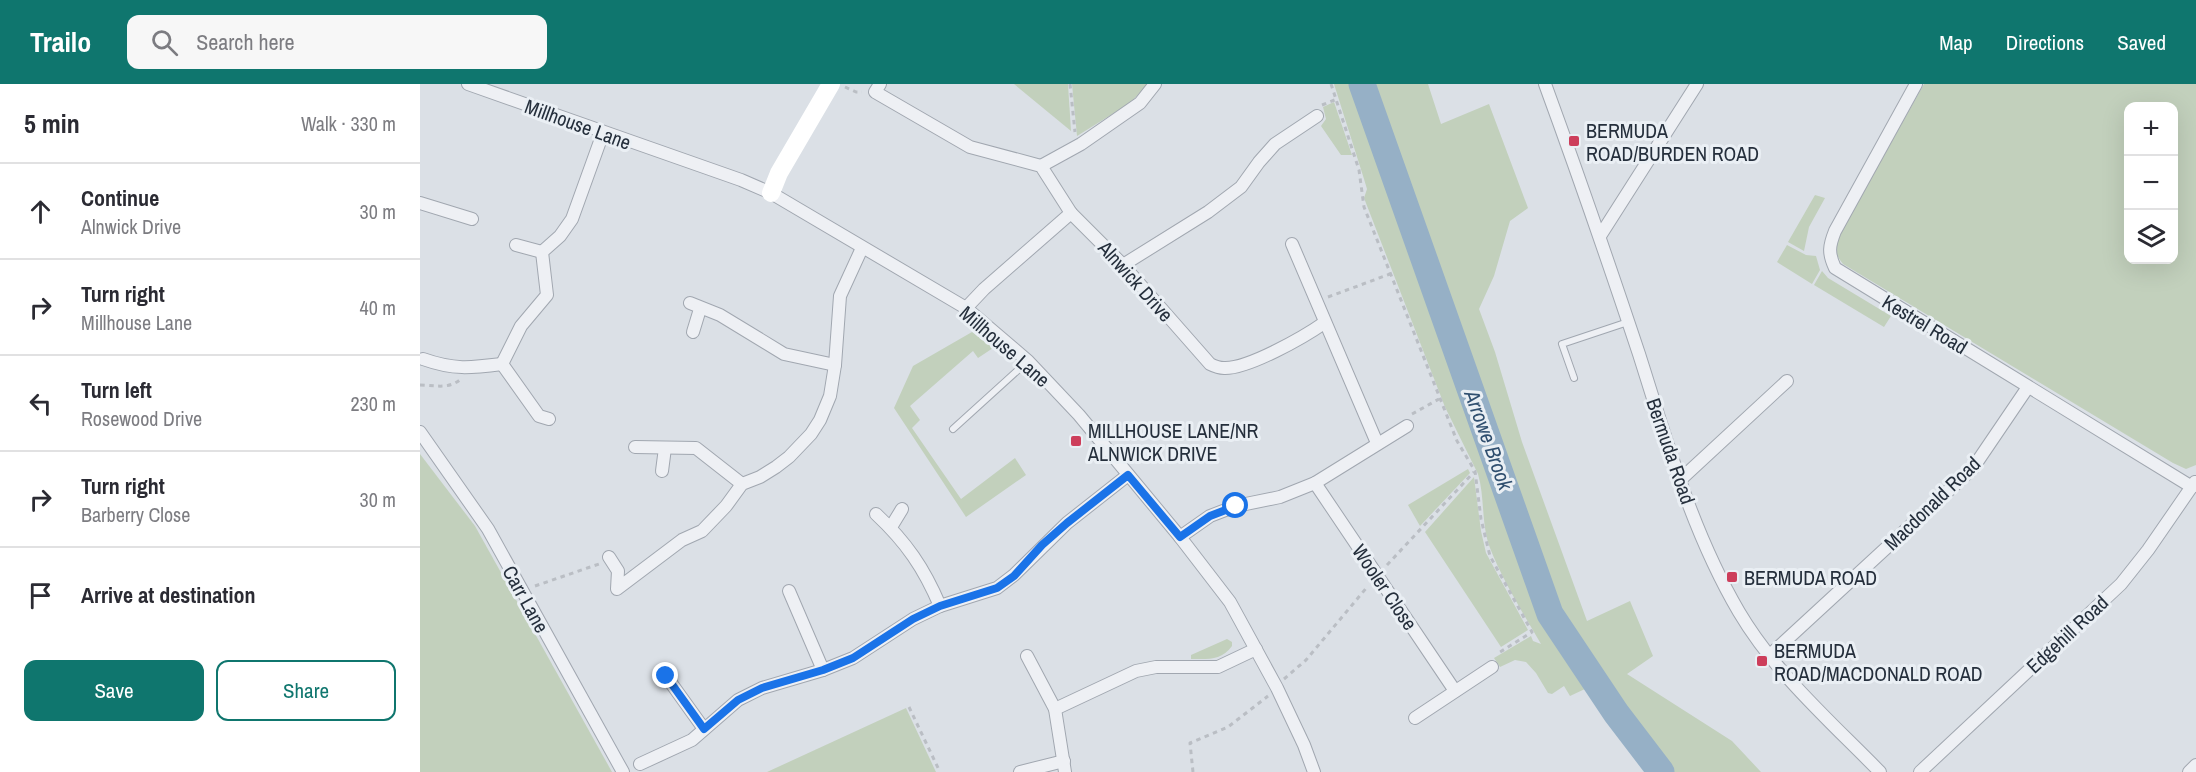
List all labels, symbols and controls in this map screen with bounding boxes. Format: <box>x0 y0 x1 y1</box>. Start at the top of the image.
search box <box>127 15 547 69</box>
text: Trailo <box>30 23 91 61</box>
icon: search <box>148 26 181 59</box>
text: Search here <box>196 27 295 57</box>
text: Map <box>1939 28 1973 57</box>
text: Directions <box>2006 28 2084 57</box>
text: Saved <box>2117 28 2166 57</box>
street label: Millhouse Lane <box>521 92 635 156</box>
map controls <box>2124 102 2178 264</box>
button: + <box>2124 102 2178 156</box>
text: 5 min <box>24 106 80 141</box>
text: Walk · 330 m <box>301 110 396 137</box>
place label: BERMUDA ROAD/BURDEN ROAD <box>1586 117 1759 167</box>
marker: BERMUDA ROAD/BURDEN ROAD <box>1567 134 1581 148</box>
button: − <box>2124 156 2178 210</box>
text: Continue <box>81 183 159 213</box>
icon: ahead <box>24 195 57 228</box>
text: 30 m <box>360 198 396 225</box>
button: layers <box>2124 210 2178 264</box>
text: Alnwick Drive <box>81 213 181 240</box>
street label: Alnwick Drive <box>1092 234 1180 327</box>
text: Turn right <box>81 279 165 309</box>
street label: Kestrel Road <box>1877 288 1973 360</box>
icon: right <box>24 291 57 324</box>
text: 40 m <box>360 294 396 321</box>
street label: Millhouse Lane <box>954 299 1056 393</box>
text: Millhouse Lane <box>81 309 192 336</box>
text: Turn left <box>81 375 152 405</box>
water label: Arrowe Brook <box>1457 385 1521 495</box>
icon: left <box>24 387 57 420</box>
text: 230 m <box>350 390 396 417</box>
street label: Bermuda Road <box>1640 394 1702 508</box>
text: Rosewood Drive <box>81 405 202 432</box>
place label: MILLHOUSE LANE/NR ALNWICK DRIVE <box>1087 417 1259 467</box>
marker: MILLHOUSE LANE/NR ALNWICK DRIVE <box>1069 434 1083 448</box>
street label: Macdonald Road <box>1878 450 1986 556</box>
text: Turn right <box>81 471 165 501</box>
icon: right <box>24 483 57 516</box>
text: 30 m <box>360 486 396 513</box>
route start <box>1222 492 1248 518</box>
text: Barberry Close <box>81 501 190 528</box>
street label: Wooler Close <box>1346 539 1424 635</box>
street label: Carr Lane <box>497 561 555 637</box>
place label: BERMUDA ROAD <box>1744 564 1877 591</box>
marker: BERMUDA ROAD <box>1725 570 1739 584</box>
icon: arrive <box>24 579 57 612</box>
text: Arrive at destination <box>81 580 255 610</box>
street label: Edgehill Road <box>2020 589 2114 679</box>
place label: BERMUDA ROAD/MACDONALD ROAD <box>1774 637 1983 687</box>
marker: BERMUDA ROAD/MACDONALD ROAD <box>1755 654 1769 668</box>
button: Save <box>24 660 204 721</box>
button: Share <box>216 660 396 721</box>
route end <box>652 662 678 688</box>

